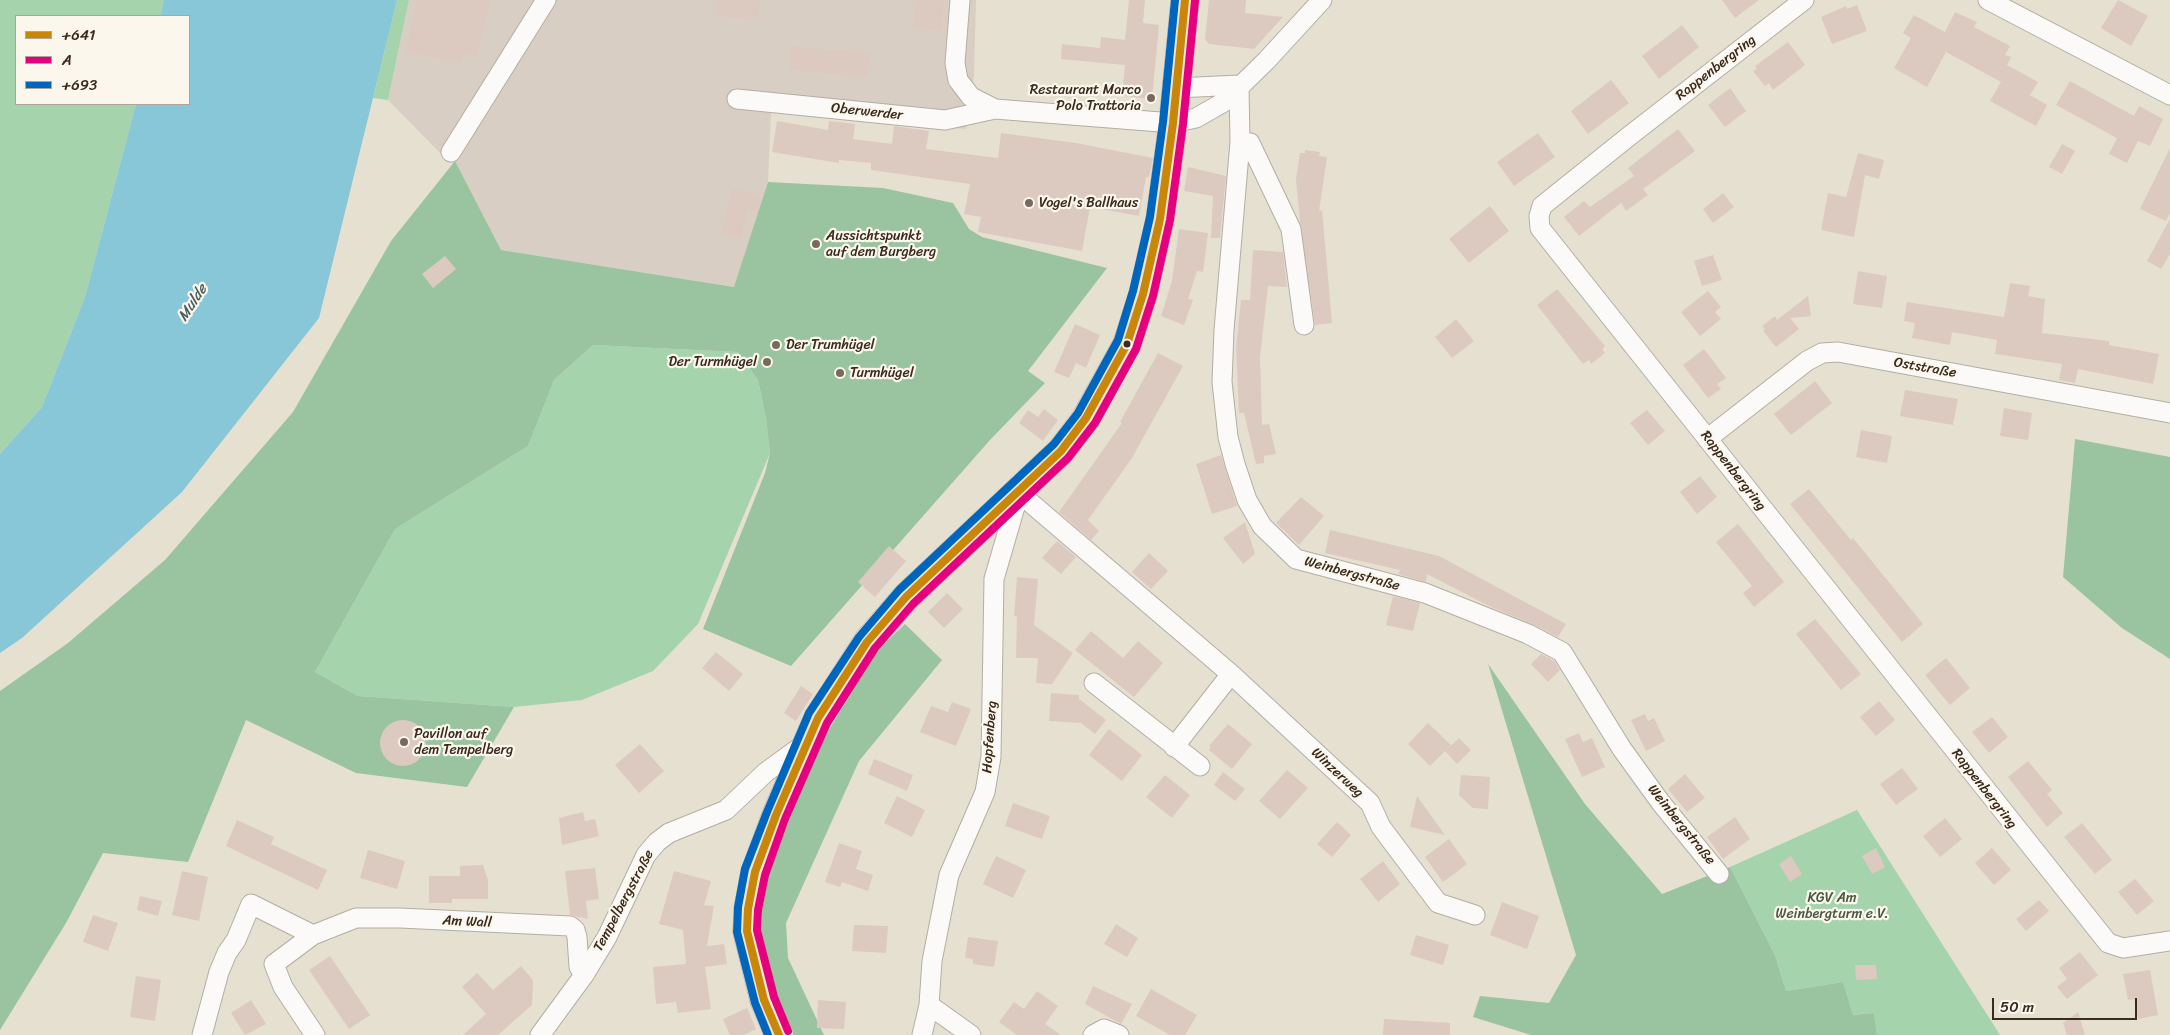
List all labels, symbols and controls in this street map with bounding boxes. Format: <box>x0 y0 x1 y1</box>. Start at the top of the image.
legend <box>15 15 190 105</box>
text: +641 <box>62 22 96 48</box>
street label: Rappenbergring <box>1673 32 1759 104</box>
text: A <box>62 47 72 73</box>
text: +693 <box>62 72 97 98</box>
place label: Restaurant Marco Polo Trattoria <box>1030 82 1141 114</box>
marker: Restaurant Marco Polo Trattoria <box>1145 92 1157 104</box>
street label: Oberwerder <box>830 100 904 124</box>
place label: Vogel's Ballhaus <box>1039 195 1138 211</box>
marker: Vogel's Ballhaus <box>1023 197 1035 209</box>
place label: Aussichtspunkt auf dem Burgberg <box>826 228 936 260</box>
marker: Aussichtspunkt auf dem Burgberg <box>810 238 822 250</box>
water label: Mulde <box>175 281 211 325</box>
place label: Der Trumhügel <box>786 337 875 353</box>
marker: Der Trumhügel <box>770 339 782 351</box>
unlabelled marker <box>1122 339 1132 349</box>
place label: Der Turmhügel <box>668 354 757 370</box>
street label: Oststraße <box>1892 354 1958 382</box>
marker: Der Turmhügel <box>761 356 773 368</box>
place label: Turmhügel <box>850 365 914 381</box>
marker: Turmhügel <box>834 367 846 379</box>
street label: Rappenbergring <box>1697 428 1769 514</box>
street label: Weinbergstraße <box>1302 553 1402 595</box>
street label: Hopfenberg <box>979 700 1001 774</box>
place label: Pavillon auf dem Tempelberg <box>414 726 513 759</box>
marker: Pavillon auf dem Tempelberg <box>398 736 410 748</box>
street label: Winzerweg <box>1307 745 1367 801</box>
street label: Rappenbergring <box>1948 746 2020 832</box>
street label: Weinbergstraße <box>1644 782 1718 868</box>
street label: Tempelbergstraße <box>590 847 658 955</box>
park label: KGV Am Weinbergturm e.V. <box>1776 890 1888 922</box>
street label: Am Wall <box>442 912 492 932</box>
scale bar <box>1995 988 2140 1020</box>
text: 50 m <box>2000 994 2034 1020</box>

